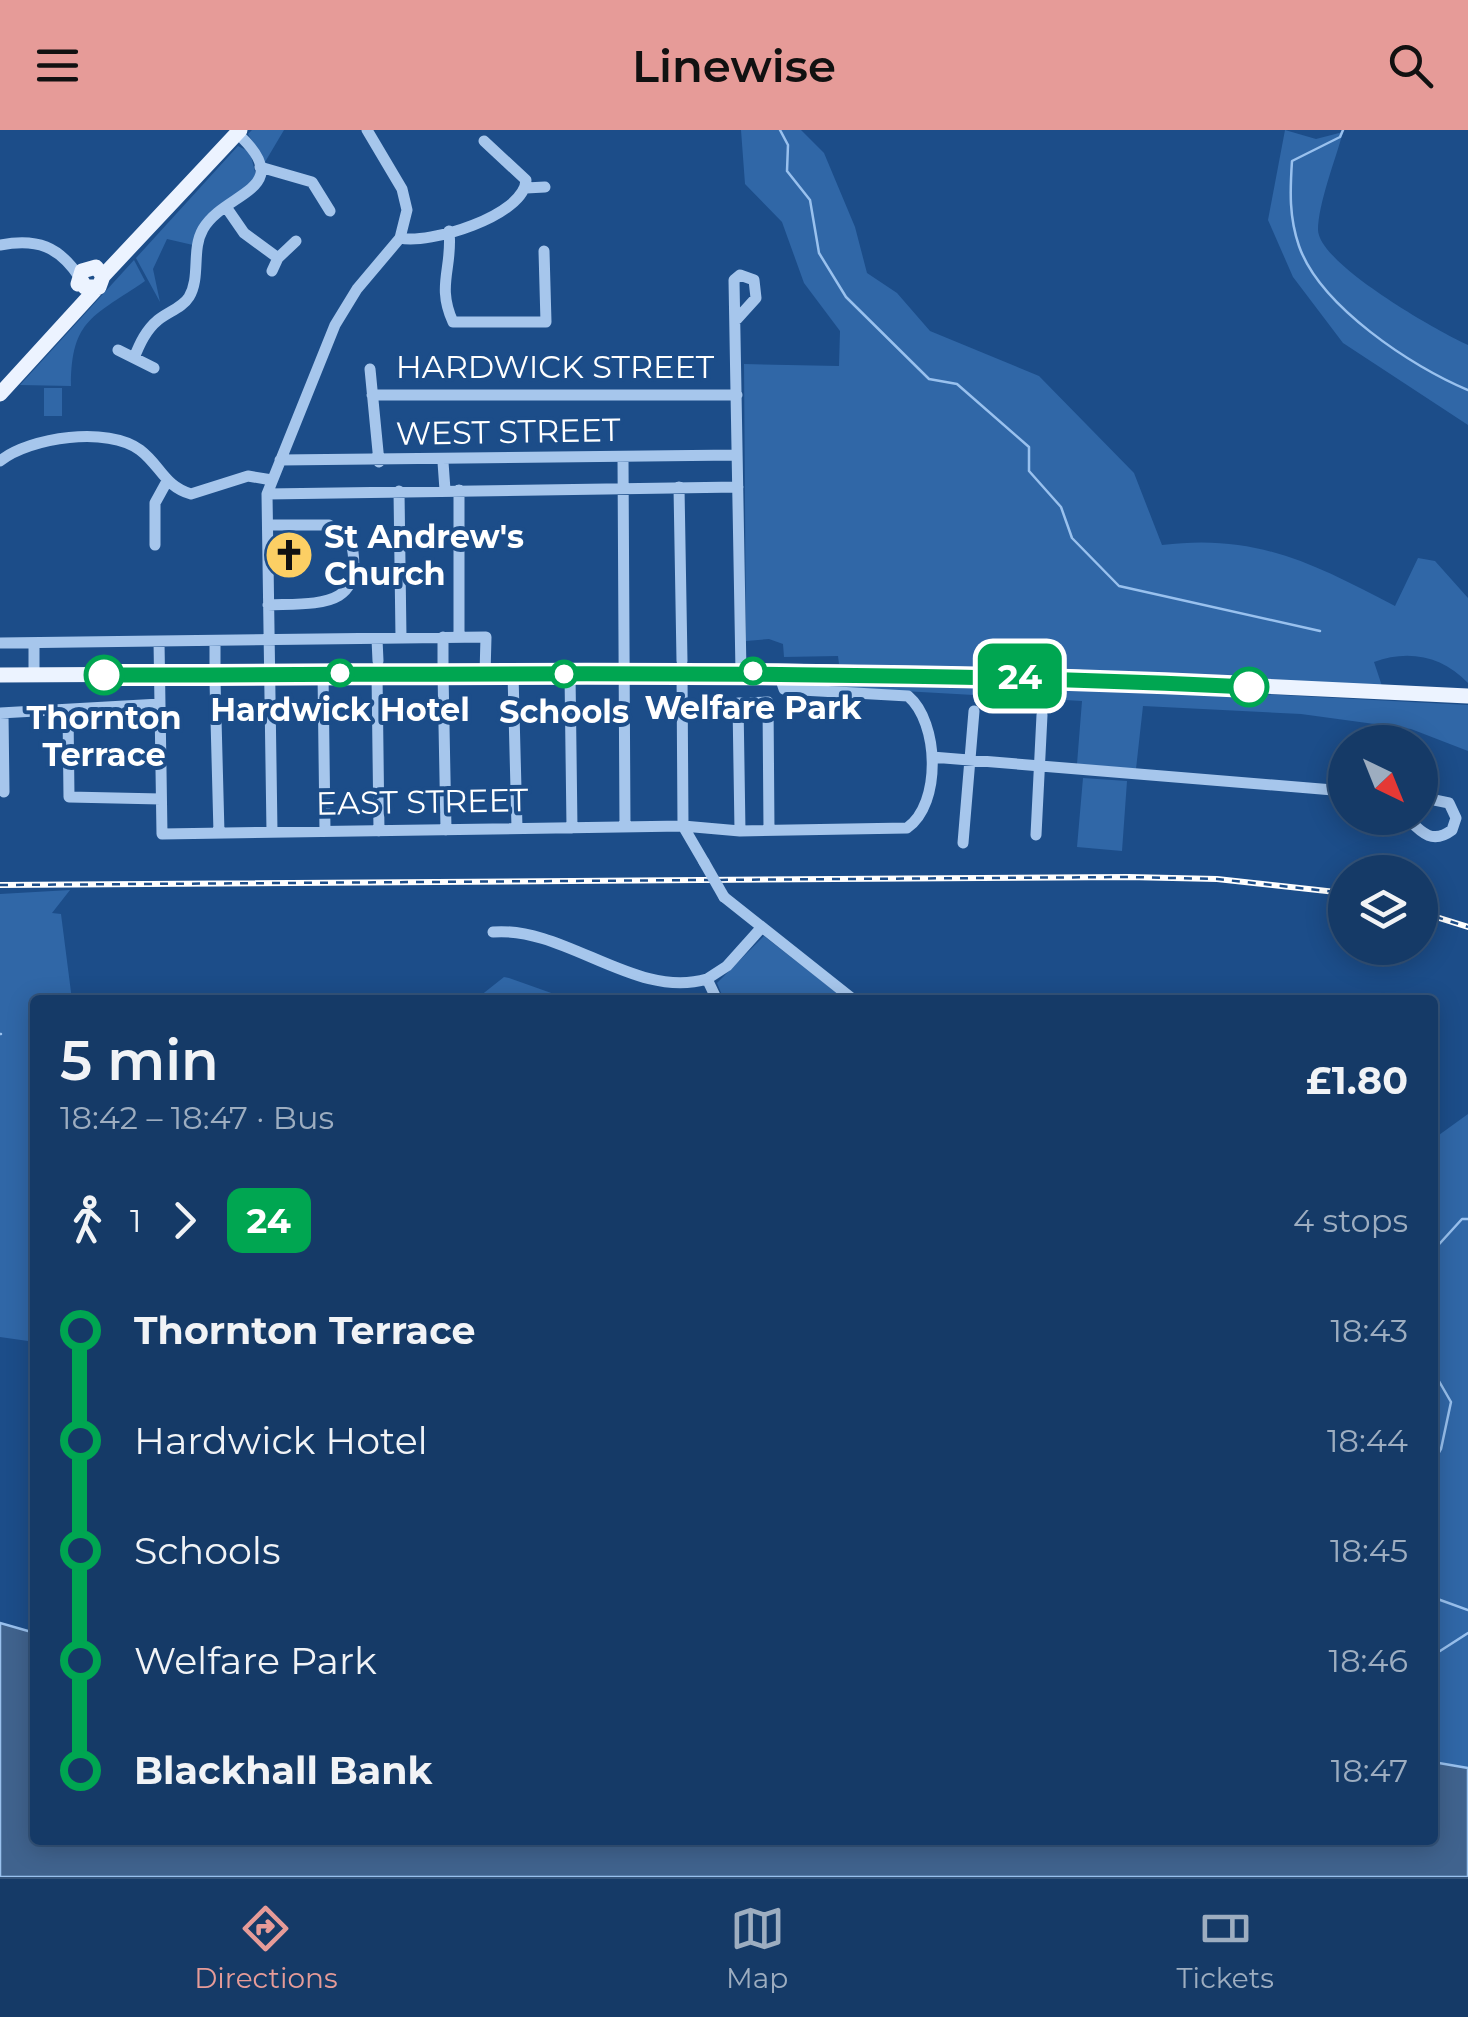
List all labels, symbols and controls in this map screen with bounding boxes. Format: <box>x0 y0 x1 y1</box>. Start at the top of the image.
icon: menu <box>30 38 85 93</box>
text: Linewise <box>632 38 836 93</box>
icon: search <box>1383 38 1438 93</box>
street label: HARDWICK STREET <box>396 347 715 386</box>
street label: WEST STREET <box>395 410 621 453</box>
place label: St Andrew's Church <box>324 517 524 593</box>
church icon: St Andrew's Church <box>263 529 315 581</box>
line badge: 24 <box>975 644 1065 708</box>
text: 24 <box>998 655 1042 698</box>
marker: Thornton Terrace <box>85 656 123 694</box>
marker: Welfare Park <box>740 658 766 684</box>
marker: Hardwick Hotel <box>327 660 353 686</box>
marker: Schools <box>551 661 577 687</box>
unlabelled marker <box>1230 668 1268 706</box>
place label: Welfare Park <box>644 688 863 727</box>
place label: Hardwick Hotel <box>210 690 470 729</box>
place label: Schools <box>499 692 629 731</box>
place label: Thornton Terrace <box>26 698 182 774</box>
north arrow <box>1328 725 1438 835</box>
map controls <box>1328 725 1438 965</box>
street label: EAST STREET <box>315 780 529 823</box>
button: layers <box>1328 855 1438 965</box>
text: 5 min <box>60 1027 219 1094</box>
text: £1.80 <box>1306 1057 1408 1104</box>
text: 18:42 – 18:47 · Bus <box>60 1098 334 1137</box>
icon: walk <box>60 1193 115 1248</box>
icon: forward <box>157 1193 212 1248</box>
text: 24 <box>247 1199 291 1242</box>
text: 1 <box>130 1201 142 1240</box>
text: 4 stops <box>1293 1201 1408 1240</box>
text: Thornton Terrace <box>134 1307 475 1354</box>
text: 18:43 <box>1331 1311 1408 1350</box>
text: Hardwick Hotel <box>134 1417 428 1464</box>
text: 18:44 <box>1327 1421 1408 1460</box>
text: Schools <box>134 1527 281 1574</box>
text: 18:45 <box>1330 1531 1408 1570</box>
text: Welfare Park <box>134 1637 377 1684</box>
text: 18:46 <box>1329 1641 1408 1680</box>
text: Blackhall Bank <box>134 1747 432 1794</box>
text: 18:47 <box>1331 1751 1408 1790</box>
tab: Directions <box>194 1901 338 1995</box>
tab: Map <box>726 1901 788 1995</box>
tab: Tickets <box>1177 1901 1274 1995</box>

